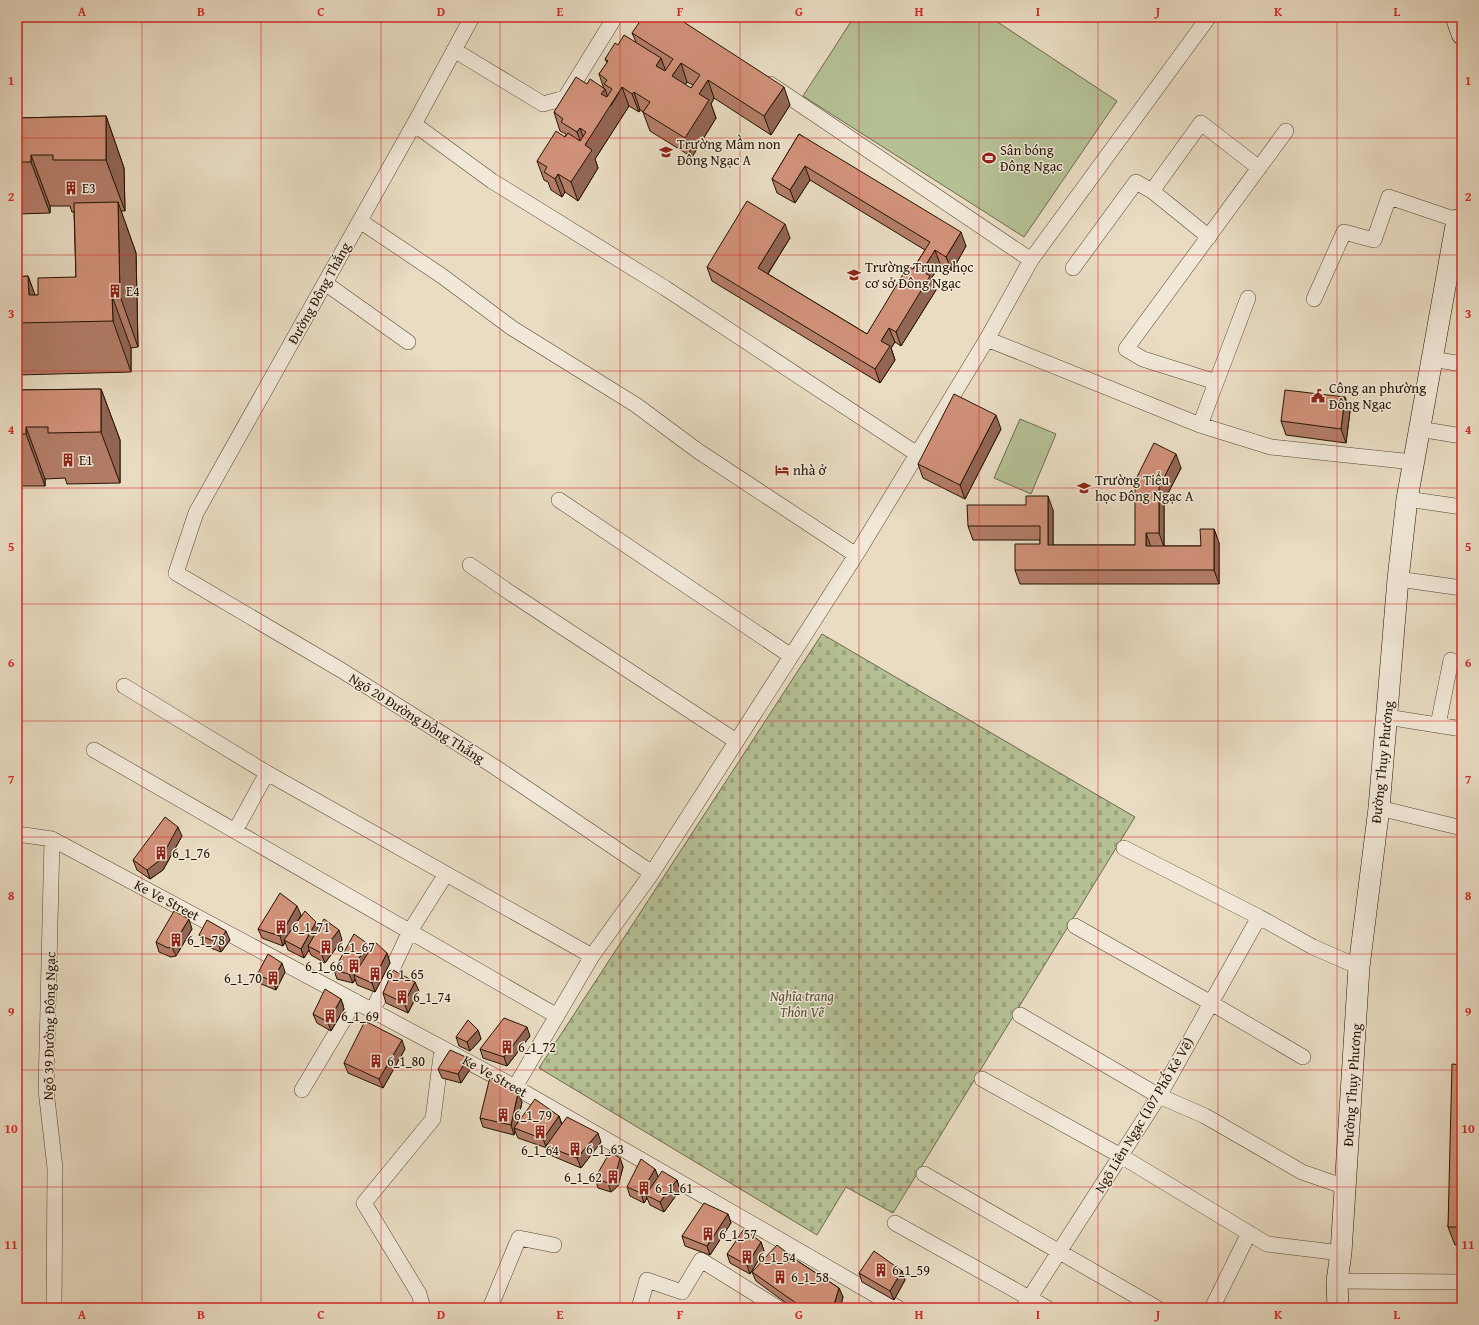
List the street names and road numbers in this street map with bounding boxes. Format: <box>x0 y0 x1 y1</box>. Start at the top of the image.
street label: Đường Đông Thắng <box>283 238 355 348</box>
street label: Ngõ 20 Đường Đồng Thắng <box>345 668 489 768</box>
street label: Đường Thụy Phương <box>1366 700 1398 824</box>
street label: Ke Ve Street <box>131 874 203 926</box>
street label: Ngõ 39 Đường Đông Ngạc <box>38 952 60 1100</box>
street label: Đường Thụy Phương <box>1338 1023 1366 1147</box>
street label: Ngõ Liên Ngạc (107 Phố Kẻ Vẽ) <box>1090 1033 1198 1197</box>
street label: Ke Ve Street <box>459 1050 531 1102</box>

